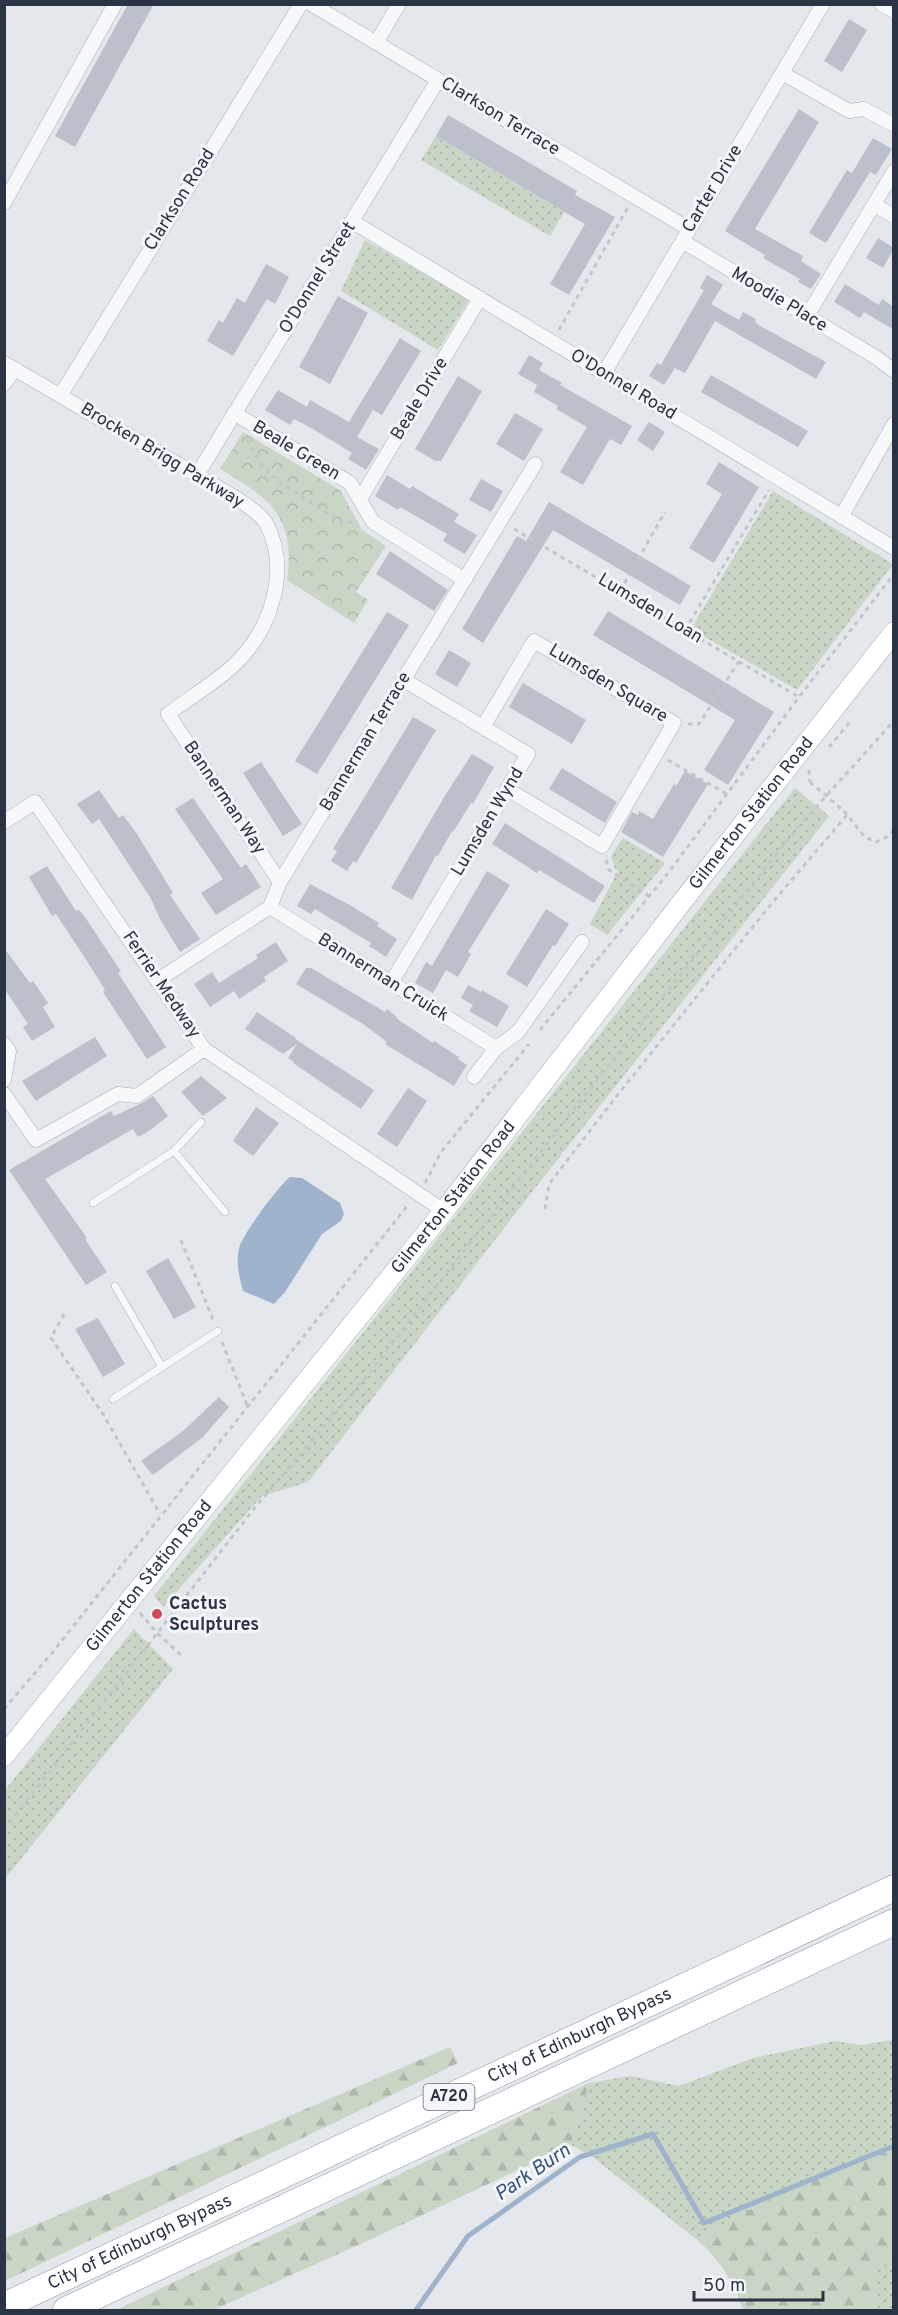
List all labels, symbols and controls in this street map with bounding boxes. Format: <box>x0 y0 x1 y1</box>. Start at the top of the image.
street label: Clarkson Terrace <box>436 72 564 162</box>
street label: Carter Drive <box>678 141 748 237</box>
street label: Clarkson Road <box>139 145 221 255</box>
street label: O'Donnel Street <box>274 218 362 338</box>
street label: Moodie Place <box>727 262 831 338</box>
street label: O'Donnel Road <box>566 344 680 426</box>
street label: Beale Drive <box>386 354 454 444</box>
street label: Brocken Brigg Parkway <box>76 398 248 514</box>
street label: Beale Green <box>248 416 344 486</box>
street label: Lumsden Loan <box>593 569 707 649</box>
street label: Lumsden Square <box>544 639 672 729</box>
street label: Bannerman Terrace <box>315 668 417 816</box>
street label: Gilmerton Station Road <box>684 732 819 895</box>
street label: Bannerman Way <box>178 737 270 859</box>
street label: Lumsden Wynd <box>446 763 530 881</box>
street label: Ferrier Medway <box>117 927 205 1043</box>
street label: Bannerman Cruick <box>313 928 453 1028</box>
street label: Gilmerton Station Road <box>386 1116 521 1279</box>
street label: Gilmerton Station Road <box>81 1496 217 1657</box>
place label: Cactus Sculptures <box>169 1593 259 1637</box>
marker: Cactus Sculptures <box>150 1607 164 1621</box>
street label: City of Edinburgh Bypass <box>484 1983 675 2089</box>
road number: A720 <box>424 2084 474 2110</box>
water label: Park Burn <box>490 2138 576 2208</box>
street label: City of Edinburgh Bypass <box>44 2189 236 2295</box>
scale bar <box>694 2264 823 2302</box>
text: 50 m <box>703 2275 745 2298</box>

